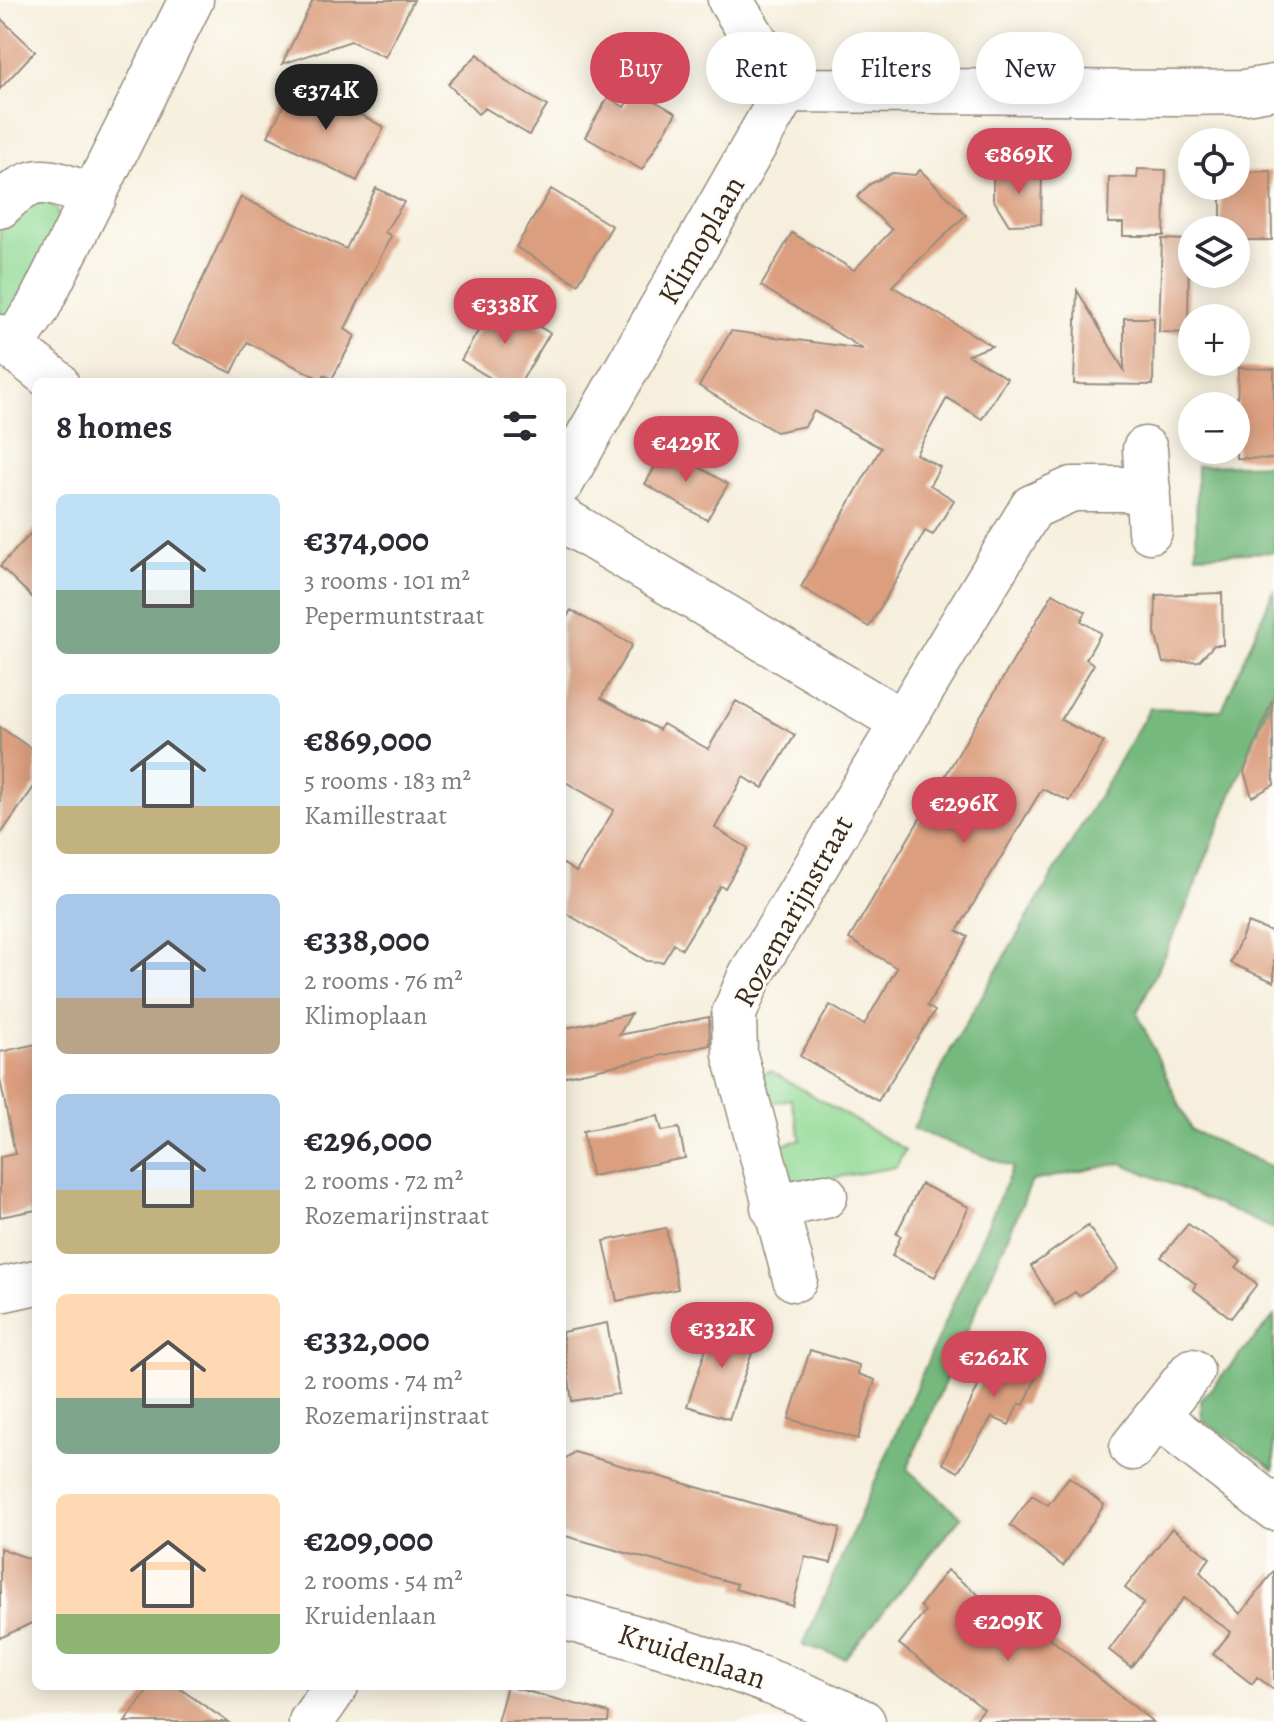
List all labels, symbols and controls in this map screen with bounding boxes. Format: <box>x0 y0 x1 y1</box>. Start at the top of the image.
chip: Buy <box>590 32 690 104</box>
chip: Rent <box>706 32 816 104</box>
chip: Filters <box>832 32 960 104</box>
chip: New <box>976 32 1084 104</box>
pin: €374K <box>270 64 382 132</box>
text: €374K <box>293 72 359 107</box>
pin: €869K <box>963 128 1075 196</box>
map controls <box>1178 128 1250 464</box>
button: locate <box>1178 128 1250 200</box>
text: €869K <box>985 136 1053 171</box>
street label: Klimoplaan <box>648 168 754 312</box>
button: layers <box>1178 216 1250 288</box>
pin: €338K <box>449 278 561 346</box>
text: €338K <box>472 286 538 321</box>
button: + <box>1178 304 1250 376</box>
button: − <box>1178 392 1250 464</box>
text: 8 homes <box>56 403 172 450</box>
icon: filters <box>498 404 542 448</box>
pin: €429K <box>630 416 742 484</box>
text: €429K <box>652 424 720 459</box>
text: €374,000 <box>304 516 429 563</box>
icon: home <box>120 526 216 622</box>
text: 3 rooms · 101 m² <box>304 563 470 598</box>
text: Pepermuntstraat <box>304 598 484 633</box>
text: €869,000 <box>304 716 432 763</box>
icon: home <box>120 726 216 822</box>
text: 5 rooms · 183 m² <box>304 763 471 798</box>
pin: €296K <box>908 777 1020 845</box>
text: €296K <box>930 785 998 820</box>
text: Kamillestraat <box>304 798 447 833</box>
street label: Rozemarijnstraat <box>724 808 862 1014</box>
text: €338,000 <box>304 916 430 963</box>
icon: home <box>120 926 216 1022</box>
text: 2 rooms · 76 m² <box>304 963 463 998</box>
text: Klimoplaan <box>304 998 427 1033</box>
text: €296,000 <box>304 1116 432 1163</box>
icon: home <box>120 1126 216 1222</box>
text: 2 rooms · 72 m² <box>304 1163 463 1198</box>
text: Rozemarijnstraat <box>304 1198 489 1233</box>
pin: €332K <box>666 1302 778 1370</box>
text: €332K <box>689 1310 755 1345</box>
text: €332,000 <box>304 1316 430 1363</box>
icon: home <box>120 1326 216 1422</box>
pin: €262K <box>938 1331 1050 1399</box>
text: €262K <box>959 1339 1029 1374</box>
text: 2 rooms · 74 m² <box>304 1363 463 1398</box>
text: Rozemarijnstraat <box>304 1398 489 1433</box>
text: €209,000 <box>304 1516 433 1563</box>
icon: home <box>120 1526 216 1622</box>
text: 2 rooms · 54 m² <box>304 1563 463 1598</box>
pin: €209K <box>952 1595 1064 1663</box>
text: Kruidenlaan <box>304 1598 436 1633</box>
text: €209K <box>973 1603 1043 1638</box>
street label: Kruidenlaan <box>613 1613 771 1699</box>

